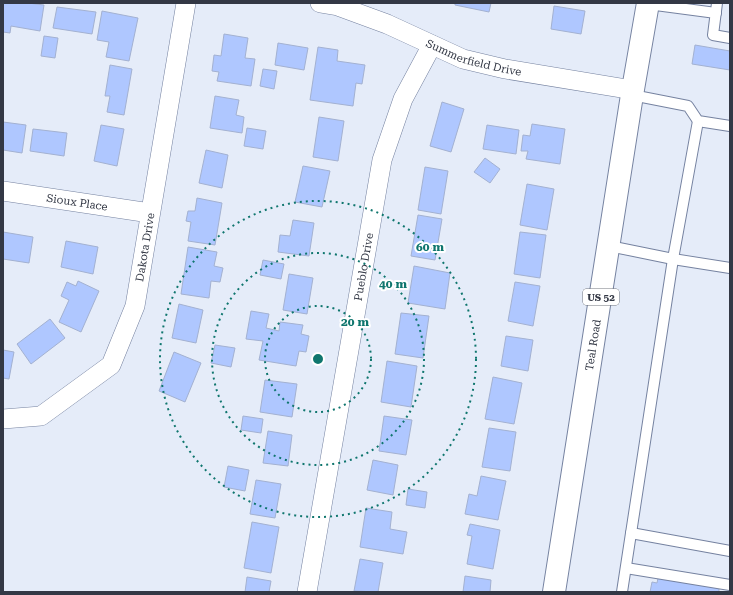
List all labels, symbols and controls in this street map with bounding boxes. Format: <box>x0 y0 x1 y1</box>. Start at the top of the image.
street label: Summerfield Drive <box>424 36 522 78</box>
street label: Sioux Place <box>46 191 109 213</box>
street label: Dakota Drive <box>133 212 157 283</box>
street label: Pueblo Drive <box>351 232 376 302</box>
text: 60 m <box>416 240 444 254</box>
text: 40 m <box>379 277 407 291</box>
road number: US 52 <box>583 289 619 305</box>
text: 20 m <box>341 315 369 329</box>
street label: Teal Road <box>582 318 603 372</box>
centre of rings <box>311 352 325 366</box>

